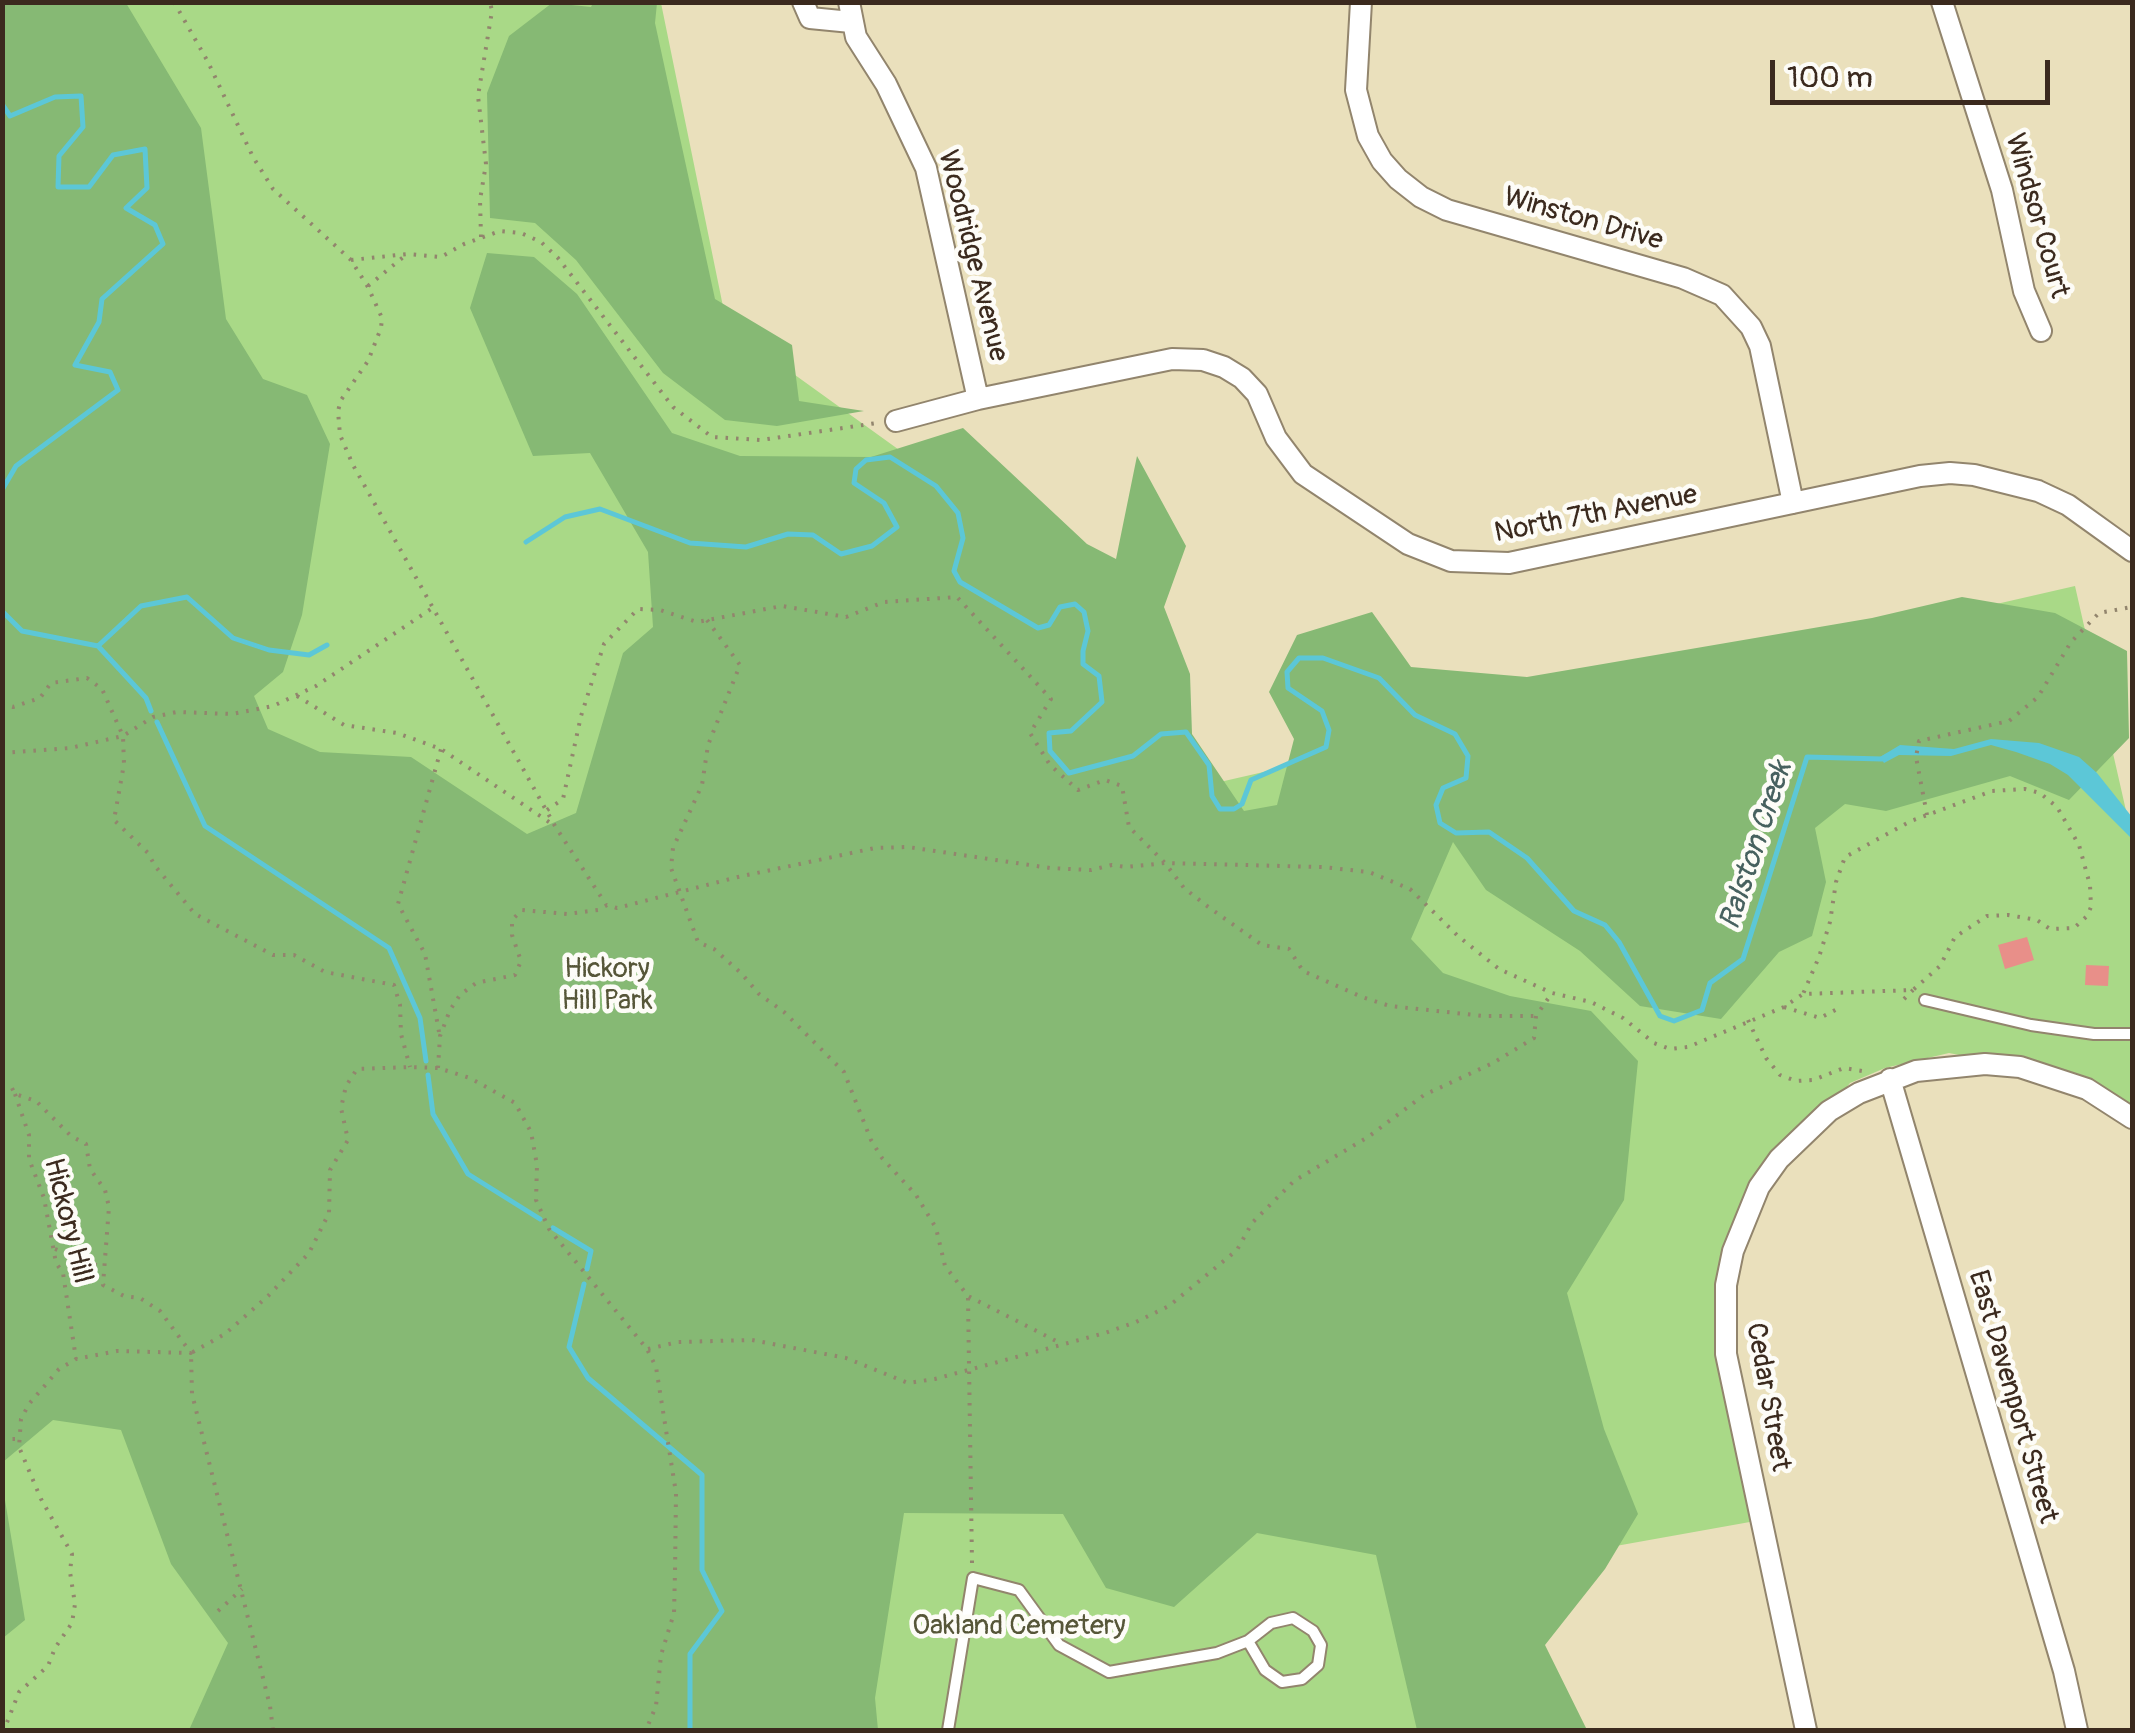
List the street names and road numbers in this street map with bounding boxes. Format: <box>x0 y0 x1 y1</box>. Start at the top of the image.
street label: Windsor Court <box>1996 130 2076 302</box>
street label: Woodridge Avenue <box>930 147 1014 365</box>
street label: Winston Drive <box>1499 181 1667 259</box>
street label: North 7th Avenue <box>1492 479 1700 551</box>
street label: Hickory Hill <box>35 1155 99 1287</box>
street label: East Davenport Street <box>1960 1267 2064 1527</box>
street label: Cedar Street <box>1737 1320 1797 1474</box>

